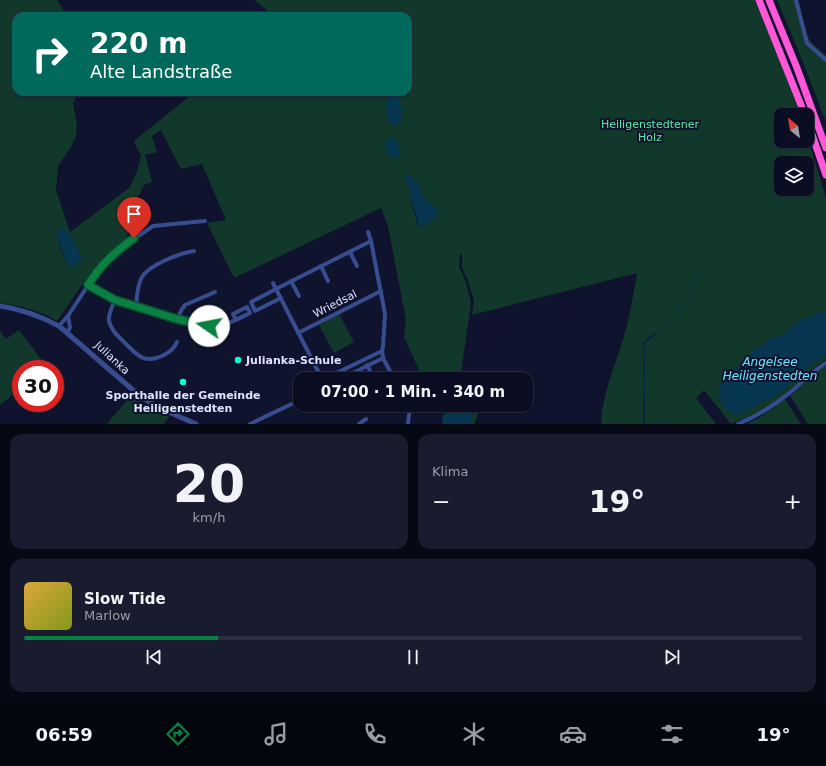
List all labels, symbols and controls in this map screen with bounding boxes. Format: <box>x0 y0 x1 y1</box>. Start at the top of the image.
text: 220 m <box>90 27 187 60</box>
icon: right <box>24 28 76 80</box>
text: Alte Landstraße <box>90 61 232 82</box>
north arrow <box>774 108 814 148</box>
map controls <box>774 108 814 196</box>
park label: Heiligenstedtener Holz <box>601 118 700 144</box>
button: layers <box>774 156 814 196</box>
pin <box>117 197 151 238</box>
icon: arrive <box>123 203 145 225</box>
street label: Wriedsal <box>311 287 359 321</box>
position arrow <box>188 305 230 347</box>
street label: Julianka <box>91 338 132 377</box>
place label: Julianka-Schule <box>245 354 341 367</box>
marker: Julianka-Schule <box>233 355 243 365</box>
water label: Angelsee Heiligenstedten <box>723 355 817 383</box>
speed limit sign: 30 <box>12 360 64 412</box>
marker: Sporthalle der Gemeinde Heiligenstedten <box>178 377 188 387</box>
text: 07:00 · 1 Min. · 340 m <box>321 383 505 401</box>
place label: Sporthalle der Gemeinde Heiligenstedten <box>105 389 261 415</box>
text: 20 <box>173 454 245 514</box>
text: Klima <box>432 464 468 479</box>
text: 19° <box>589 484 645 519</box>
text: − <box>432 489 450 514</box>
text: + <box>784 489 802 514</box>
text: km/h <box>193 510 225 525</box>
text: Slow Tide <box>84 590 166 608</box>
text: Marlow <box>84 608 131 623</box>
icon: previous <box>143 646 165 668</box>
icon: pause <box>402 646 424 668</box>
icon: next <box>661 646 683 668</box>
icon: directions <box>164 720 192 748</box>
icon: music <box>262 720 290 748</box>
icon: phone <box>361 720 389 748</box>
icon: climate <box>460 720 488 748</box>
icon: car <box>559 720 587 748</box>
icon: filters <box>658 720 686 748</box>
text: 06:59 <box>35 724 93 745</box>
text: 19° <box>757 724 791 745</box>

